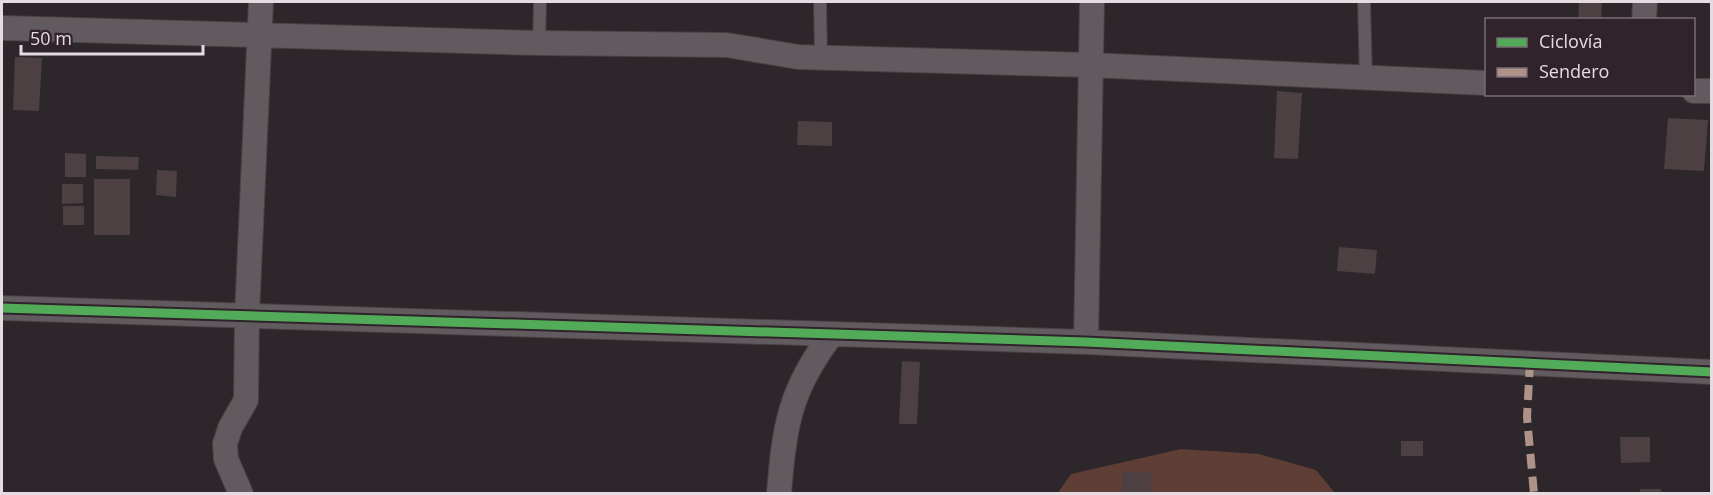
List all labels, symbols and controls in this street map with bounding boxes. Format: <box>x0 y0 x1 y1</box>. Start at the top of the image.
scale bar <box>21 18 202 56</box>
legend <box>1485 18 1695 96</box>
text: 50 m <box>30 26 72 50</box>
text: Ciclovía <box>1539 29 1602 53</box>
text: Sendero <box>1539 59 1609 83</box>

